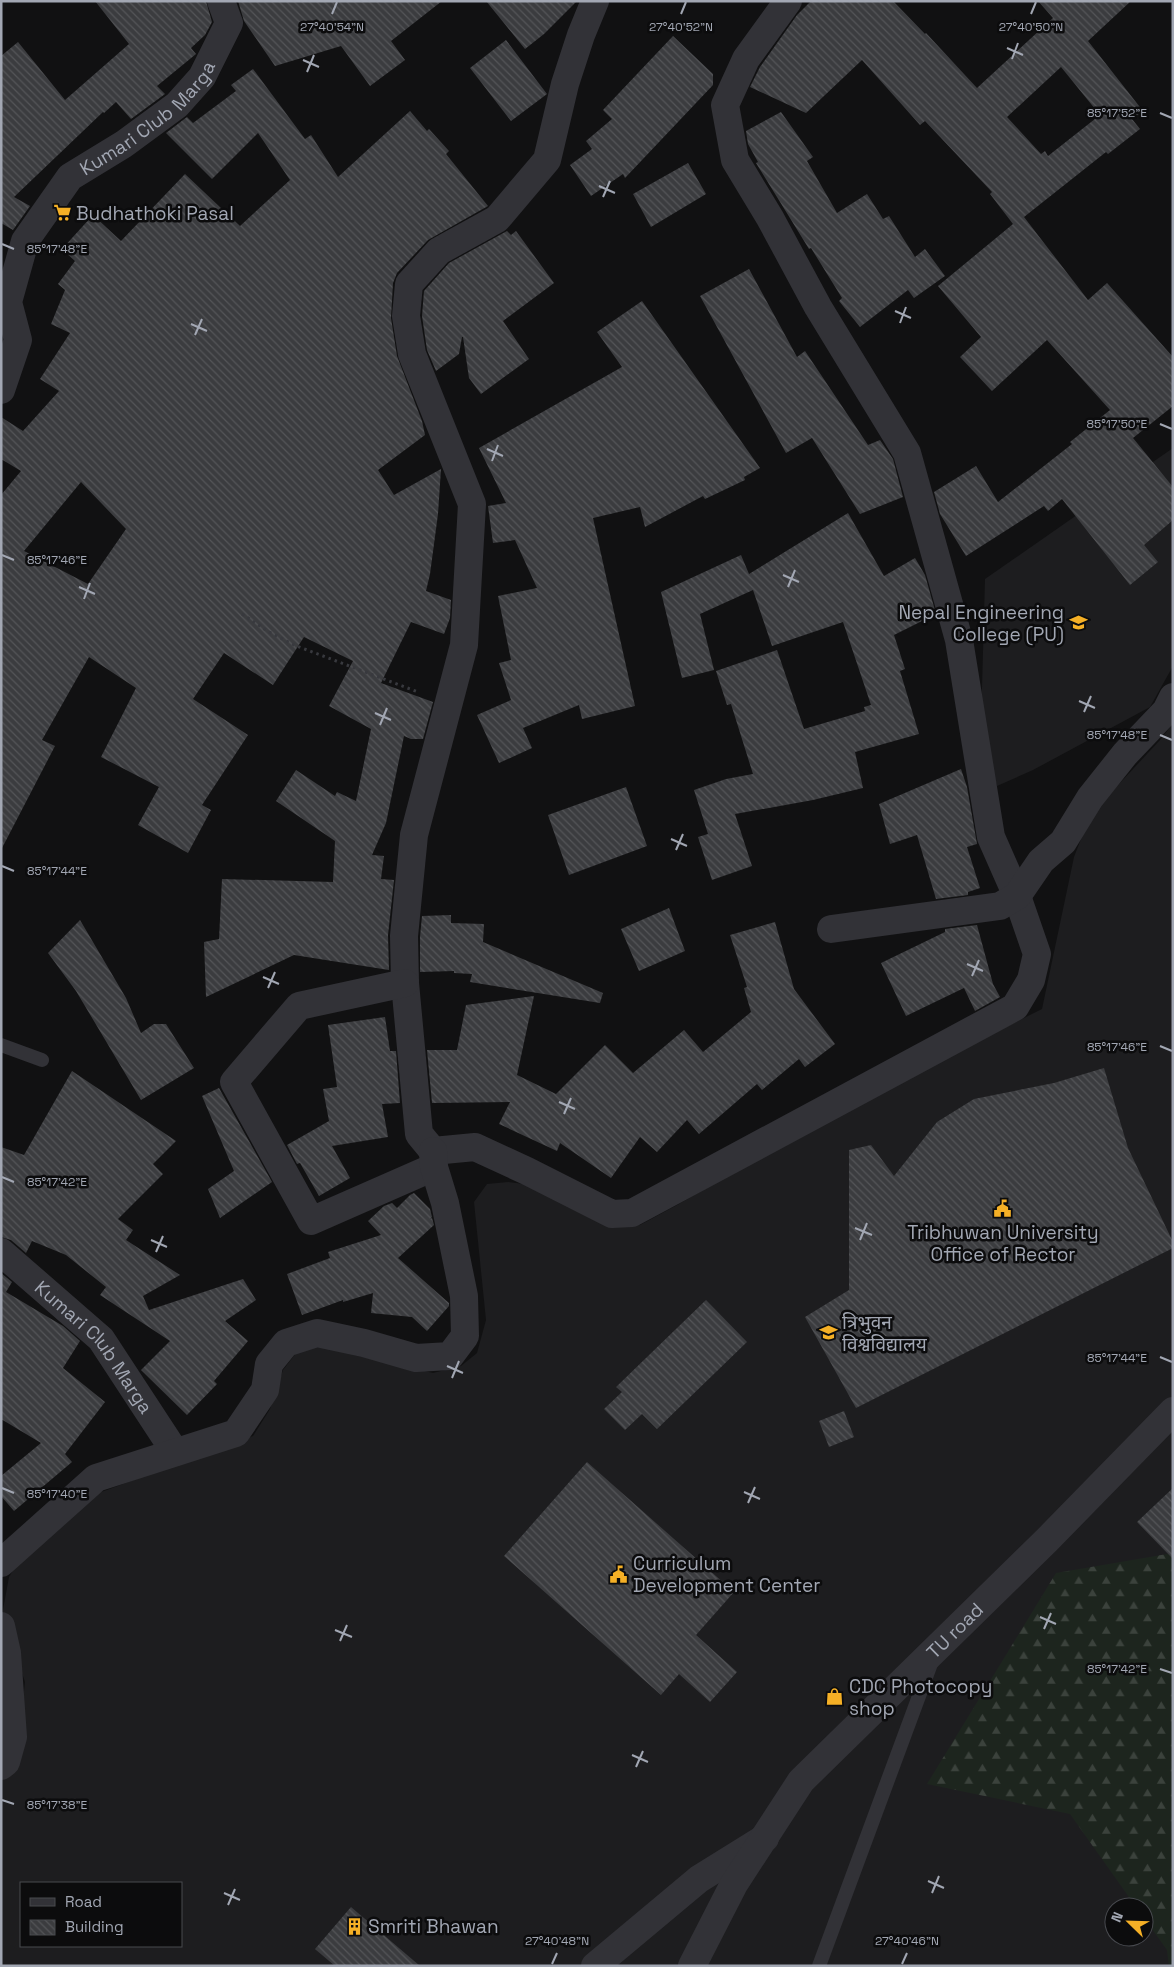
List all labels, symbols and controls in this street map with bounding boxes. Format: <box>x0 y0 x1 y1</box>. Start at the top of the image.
text: 27°40'54"N <box>300 19 364 35</box>
text: 27°40'52"N <box>649 19 713 35</box>
text: 27°40'50"N <box>999 19 1063 35</box>
street label: Kumari Club Marga <box>75 56 221 181</box>
text: 85°17'52"E <box>1087 105 1147 121</box>
place label: Budhathoki Pasal <box>76 201 234 226</box>
supermarket icon: Budhathoki Pasal <box>52 203 72 223</box>
text: 85°17'48"E <box>27 241 87 257</box>
text: 85°17'50"E <box>1087 416 1148 432</box>
text: 85°17'46"E <box>27 552 87 568</box>
place label: Nepal Engineering College (PU) <box>898 600 1064 647</box>
school or university icon: Nepal Engineering College (PU) <box>1068 613 1088 633</box>
text: 85°17'48"E <box>1087 727 1147 743</box>
text: 85°17'44"E <box>27 863 87 879</box>
text: 85°17'46"E <box>1087 1039 1147 1055</box>
text: 85°17'42"E <box>27 1174 87 1190</box>
public building icon: Tribhuwan University Office of Rector <box>993 1199 1013 1219</box>
place label: Tribhuwan University Office of Rector <box>907 1220 1099 1267</box>
street label: Kumari Club Marga <box>30 1275 159 1418</box>
place label: त्रिभुवन विश्वविद्यालय <box>842 1310 928 1357</box>
school or university icon: त्रिभुवन विश्वविद्यालय <box>818 1323 838 1343</box>
text: 85°17'44"E <box>1087 1350 1147 1366</box>
text: 85°17'40"E <box>27 1486 88 1502</box>
place label: Curriculum Development Center <box>633 1551 820 1598</box>
public building icon: Curriculum Development Center <box>609 1564 629 1584</box>
street label: TU road <box>921 1597 988 1664</box>
text: 85°17'42"E <box>1087 1661 1147 1677</box>
place label: CDC Photocopy shop <box>849 1674 992 1721</box>
shop icon: CDC Photocopy shop <box>825 1687 845 1707</box>
text: 85°17'38"E <box>27 1797 88 1813</box>
legend <box>20 1882 182 1947</box>
text: Road <box>65 1892 102 1911</box>
north arrow <box>1104 1897 1154 1947</box>
text: N <box>1107 1909 1127 1925</box>
place label: Smriti Bhawan <box>368 1914 499 1939</box>
building icon: Smriti Bhawan <box>344 1916 364 1936</box>
text: Building <box>65 1917 124 1936</box>
text: 27°40'48"N <box>525 1933 589 1949</box>
text: 27°40'46"N <box>875 1933 939 1949</box>

